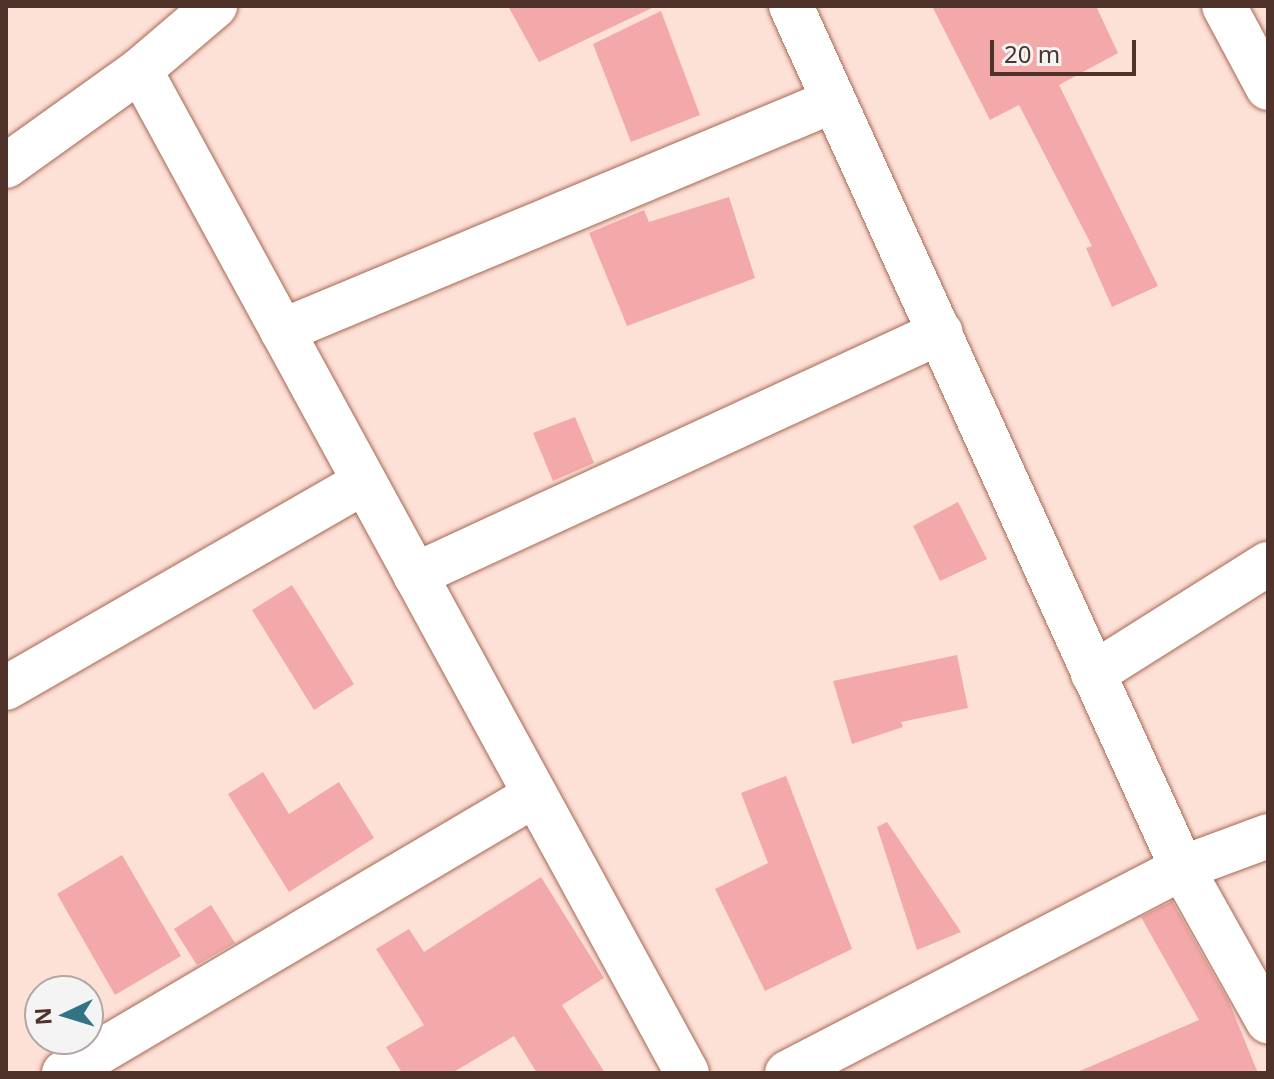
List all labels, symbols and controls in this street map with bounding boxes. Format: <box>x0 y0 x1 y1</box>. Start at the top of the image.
scale bar <box>994 24 1140 74</box>
text: 20 m <box>1004 37 1060 70</box>
north arrow <box>24 975 104 1055</box>
text: N <box>26 1007 58 1027</box>

